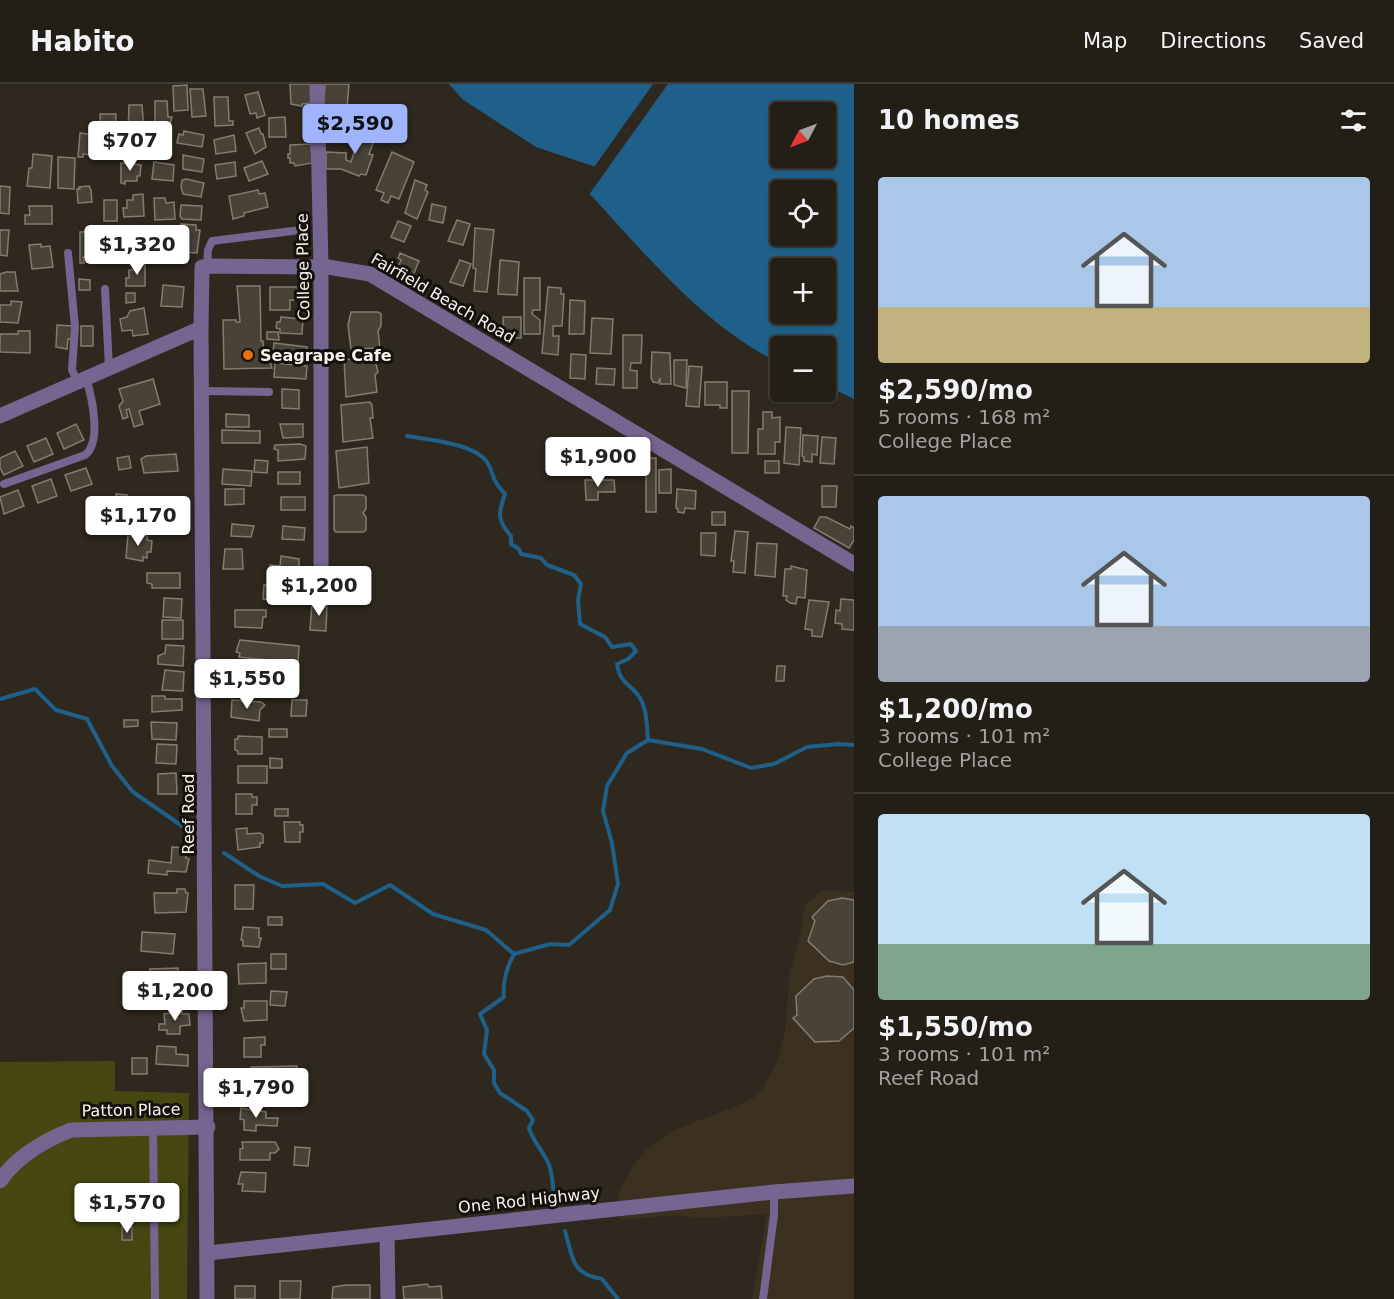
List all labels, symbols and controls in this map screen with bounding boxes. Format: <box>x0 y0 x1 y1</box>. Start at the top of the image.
text: Habito <box>30 25 135 58</box>
text: Map <box>1083 29 1127 53</box>
text: Directions <box>1160 29 1266 53</box>
text: Saved <box>1299 29 1364 53</box>
north arrow <box>770 102 836 168</box>
map controls <box>770 102 836 402</box>
pin: $2,590 <box>306 104 404 155</box>
icon: filters <box>1337 104 1370 137</box>
text: 10 homes <box>878 105 1020 135</box>
text: $2,590 <box>316 111 394 135</box>
pin: $707 <box>94 121 166 172</box>
text: $707 <box>102 128 158 152</box>
button: locate <box>770 180 836 246</box>
street label: College Place <box>293 213 313 321</box>
icon: home <box>1070 216 1178 324</box>
pin: $1,320 <box>88 225 186 276</box>
text: $1,320 <box>98 232 176 256</box>
street label: Fairfield Beach Road <box>368 249 518 347</box>
button: + <box>770 258 836 324</box>
button: − <box>770 336 836 402</box>
place label: Seagrape Cafe <box>260 346 392 365</box>
marker: Seagrape Cafe <box>241 348 255 362</box>
text: $2,590/mo <box>878 375 1033 405</box>
text: 5 rooms · 168 m² <box>878 405 1050 429</box>
text: College Place <box>878 429 1012 453</box>
pin: $1,900 <box>549 437 647 488</box>
text: $1,900 <box>559 444 637 468</box>
pin: $1,170 <box>89 496 187 547</box>
text: $1,170 <box>99 503 177 527</box>
icon: home <box>1070 535 1178 643</box>
pin: $1,200 <box>270 566 368 617</box>
text: $1,200 <box>280 573 358 597</box>
pin: $1,550 <box>198 659 296 710</box>
text: $1,550 <box>208 666 286 690</box>
text: $1,200/mo <box>878 694 1033 724</box>
text: 3 rooms · 101 m² <box>878 724 1050 748</box>
text: College Place <box>878 748 1012 772</box>
street label: Reef Road <box>179 774 198 854</box>
icon: home <box>1070 853 1178 961</box>
pin: $1,200 <box>126 971 224 1022</box>
text: $1,200 <box>136 978 214 1002</box>
text: $1,550/mo <box>878 1012 1033 1042</box>
text: 3 rooms · 101 m² <box>878 1042 1050 1066</box>
text: Reef Road <box>878 1066 979 1090</box>
pin: $1,790 <box>207 1068 305 1119</box>
text: $1,790 <box>217 1075 295 1099</box>
street label: Patton Place <box>81 1100 181 1120</box>
pin: $1,570 <box>78 1183 176 1234</box>
street label: One Rod Highway <box>457 1183 601 1217</box>
text: $1,570 <box>88 1190 166 1214</box>

